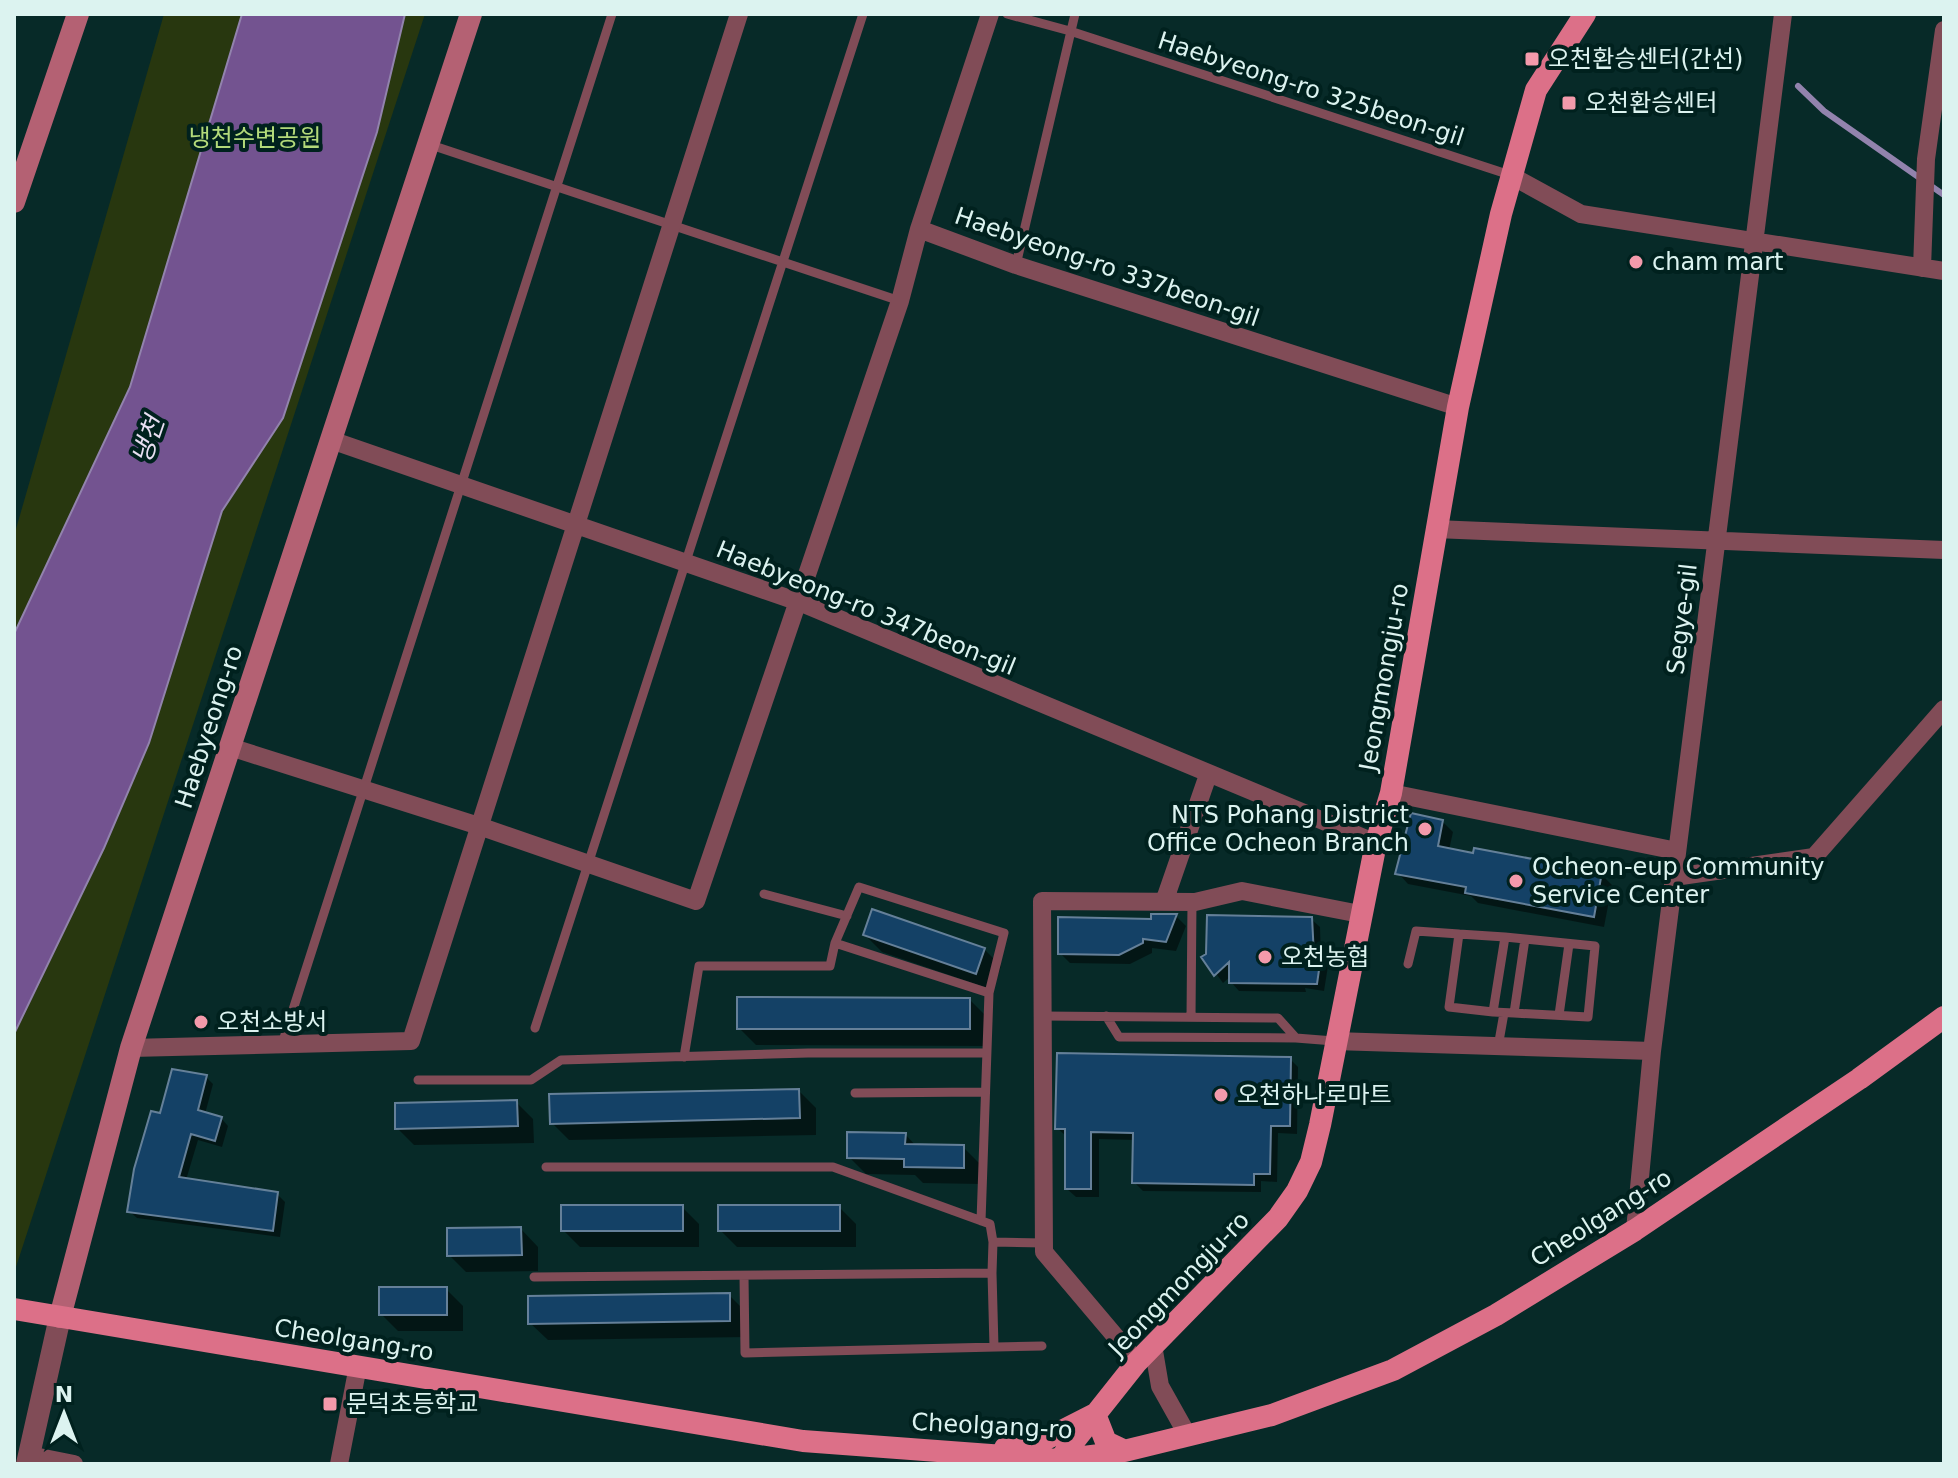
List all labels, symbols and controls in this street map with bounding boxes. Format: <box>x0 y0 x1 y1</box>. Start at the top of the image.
street label: Haebyeong-ro 325beon-gil <box>1154 26 1468 152</box>
place label: 오천환승센터(간선) <box>1548 45 1743 73</box>
marker: 오천환승센터(간선) <box>1523 50 1541 68</box>
place label: 오천환승센터 <box>1585 89 1717 117</box>
marker: 오천환승센터 <box>1560 94 1578 112</box>
park label: 냉천수변공원 <box>189 124 321 152</box>
street label: Haebyeong-ro 337beon-gil <box>951 202 1263 332</box>
place label: cham mart <box>1652 248 1783 276</box>
marker: cham mart <box>1627 253 1645 271</box>
water label: 냉천 <box>126 410 171 468</box>
street label: Haebyeong-ro 347beon-gil <box>712 535 1020 681</box>
street label: Segye-gil <box>1661 562 1703 676</box>
street label: Jeongmongju-ro <box>1353 581 1414 775</box>
street label: Haebyeong-ro <box>169 642 249 812</box>
place label: NTS Pohang District Office Ocheon Branch <box>1147 801 1409 857</box>
marker: NTS Pohang District Office Ocheon Branch <box>1416 820 1434 838</box>
place label: Ocheon-eup Community Service Center <box>1532 853 1824 909</box>
marker: Ocheon-eup Community Service Center <box>1507 872 1525 890</box>
place label: 오천농협 <box>1281 943 1369 971</box>
marker: 오천농협 <box>1256 948 1274 966</box>
place label: 오천소방서 <box>217 1008 327 1036</box>
marker: 오천소방서 <box>192 1013 210 1031</box>
place label: 오천하나로마트 <box>1237 1081 1392 1109</box>
marker: 오천하나로마트 <box>1212 1086 1230 1104</box>
street label: Cheolgang-ro <box>1525 1163 1677 1273</box>
street label: Jeongmongju-ro <box>1102 1206 1255 1364</box>
street label: Cheolgang-ro <box>272 1314 436 1366</box>
north arrow <box>24 1374 104 1454</box>
text: N <box>55 1382 73 1407</box>
place label: 문덕초등학교 <box>346 1390 478 1418</box>
marker: 문덕초등학교 <box>321 1395 339 1413</box>
street label: Cheolgang-ro <box>911 1408 1073 1444</box>

